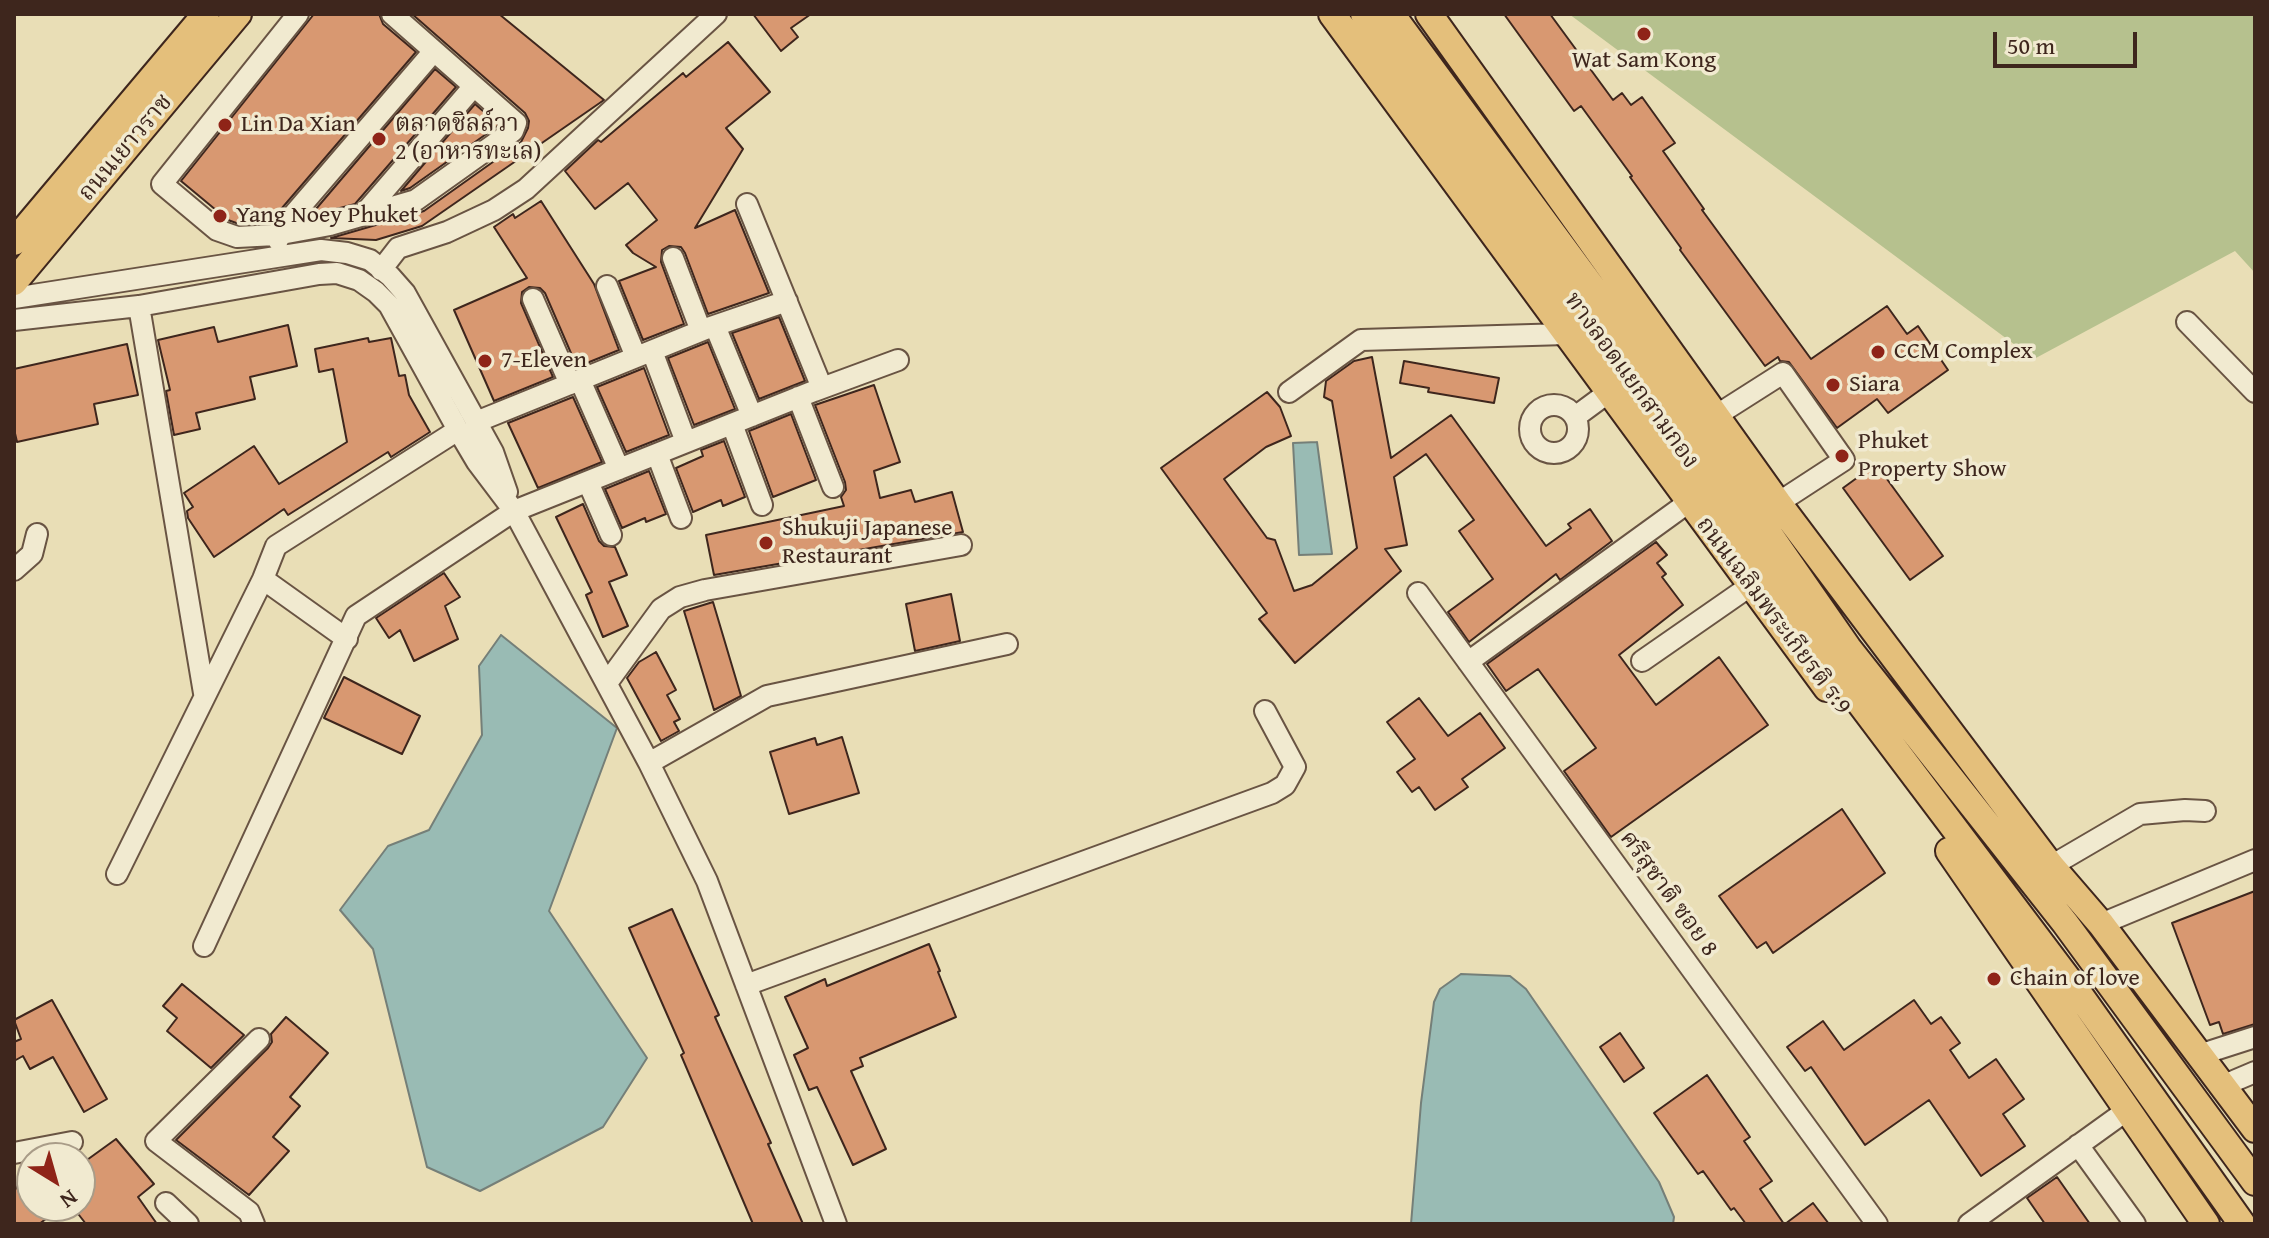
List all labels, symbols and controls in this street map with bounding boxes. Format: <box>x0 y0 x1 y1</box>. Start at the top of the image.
scale bar <box>1997 16 2141 66</box>
marker: Wat Sam Kong <box>1635 25 1653 43</box>
text: 50 m <box>2007 28 2055 63</box>
place label: Wat Sam Kong <box>1572 47 1716 75</box>
street label: ถนนเยาวราช <box>73 89 179 207</box>
place label: Lin Da Xian <box>241 111 356 139</box>
place label: ตลาดชิลล์วา 2 (อาหารทะเล) <box>395 111 542 167</box>
marker: Lin Da Xian <box>216 116 234 134</box>
marker: ตลาดชิลล์วา 2 (อาหารทะเล) <box>370 130 388 148</box>
place label: Yang Noey Phuket <box>236 202 418 230</box>
marker: Yang Noey Phuket <box>211 207 229 225</box>
street label: ทางลอดแยกสามกอง <box>1557 287 1705 475</box>
place label: CCM Complex <box>1894 338 2033 366</box>
marker: CCM Complex <box>1869 343 1887 361</box>
place label: 7-Eleven <box>501 347 587 375</box>
marker: 7-Eleven <box>476 352 494 370</box>
place label: Siara <box>1849 371 1900 399</box>
marker: Siara <box>1824 376 1842 394</box>
place label: Phuket Property Show <box>1858 428 2007 484</box>
marker: Phuket Property Show <box>1833 447 1851 465</box>
street label: ถนนเฉลิมพระเกียรติ ร.9 <box>1689 511 1857 721</box>
place label: Shukuji Japanese Restaurant <box>782 515 953 571</box>
marker: Shukuji Japanese Restaurant <box>757 534 775 552</box>
street label: ศรีสุชาติ ซอย 8 <box>1613 826 1723 962</box>
place label: Chain of love <box>2010 965 2140 993</box>
marker: Chain of love <box>1985 970 2003 988</box>
north arrow <box>16 1142 96 1222</box>
text: N <box>54 1182 85 1217</box>

